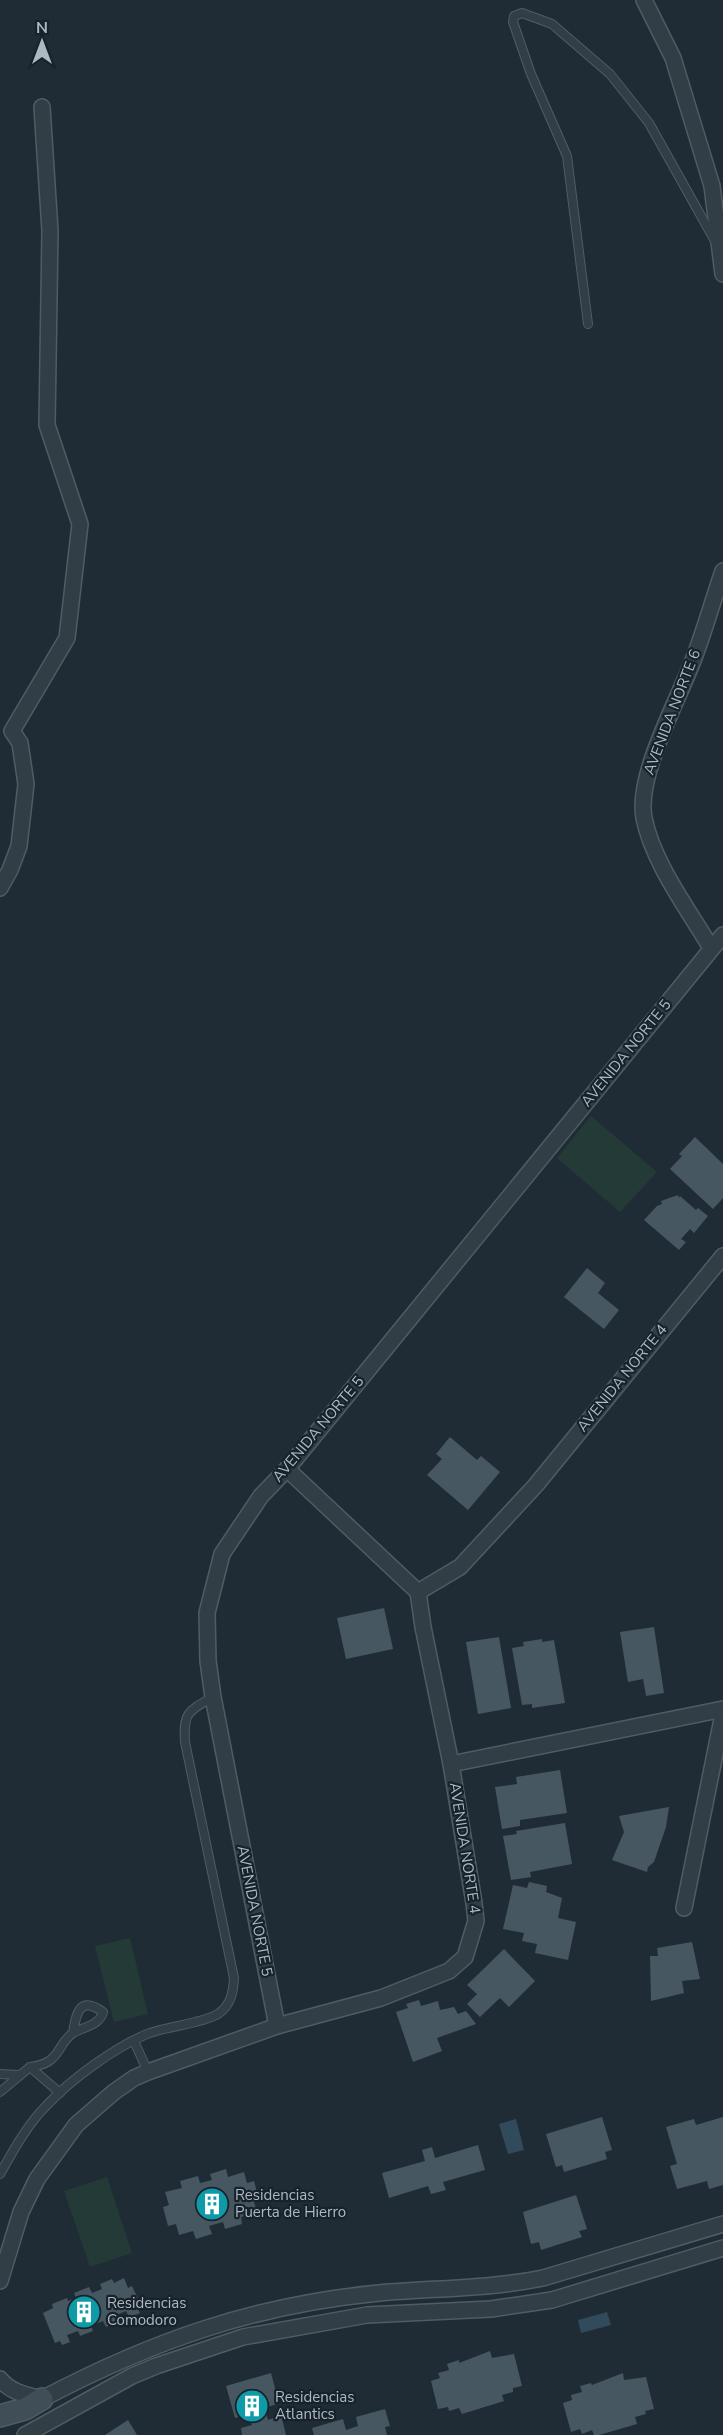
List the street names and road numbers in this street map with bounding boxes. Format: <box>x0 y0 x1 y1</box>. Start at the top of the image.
street label: AVENIDA NORTE 6 <box>639 646 705 778</box>
street label: AVENIDA NORTE 5 <box>576 995 676 1111</box>
street label: AVENIDA NORTE 4 <box>572 1320 672 1436</box>
street label: AVENIDA NORTE 5 <box>268 1372 368 1486</box>
street label: AVENIDA NORTE 4 <box>445 1781 485 1915</box>
street label: AVENIDA NORTE 5 <box>233 1844 277 1978</box>

